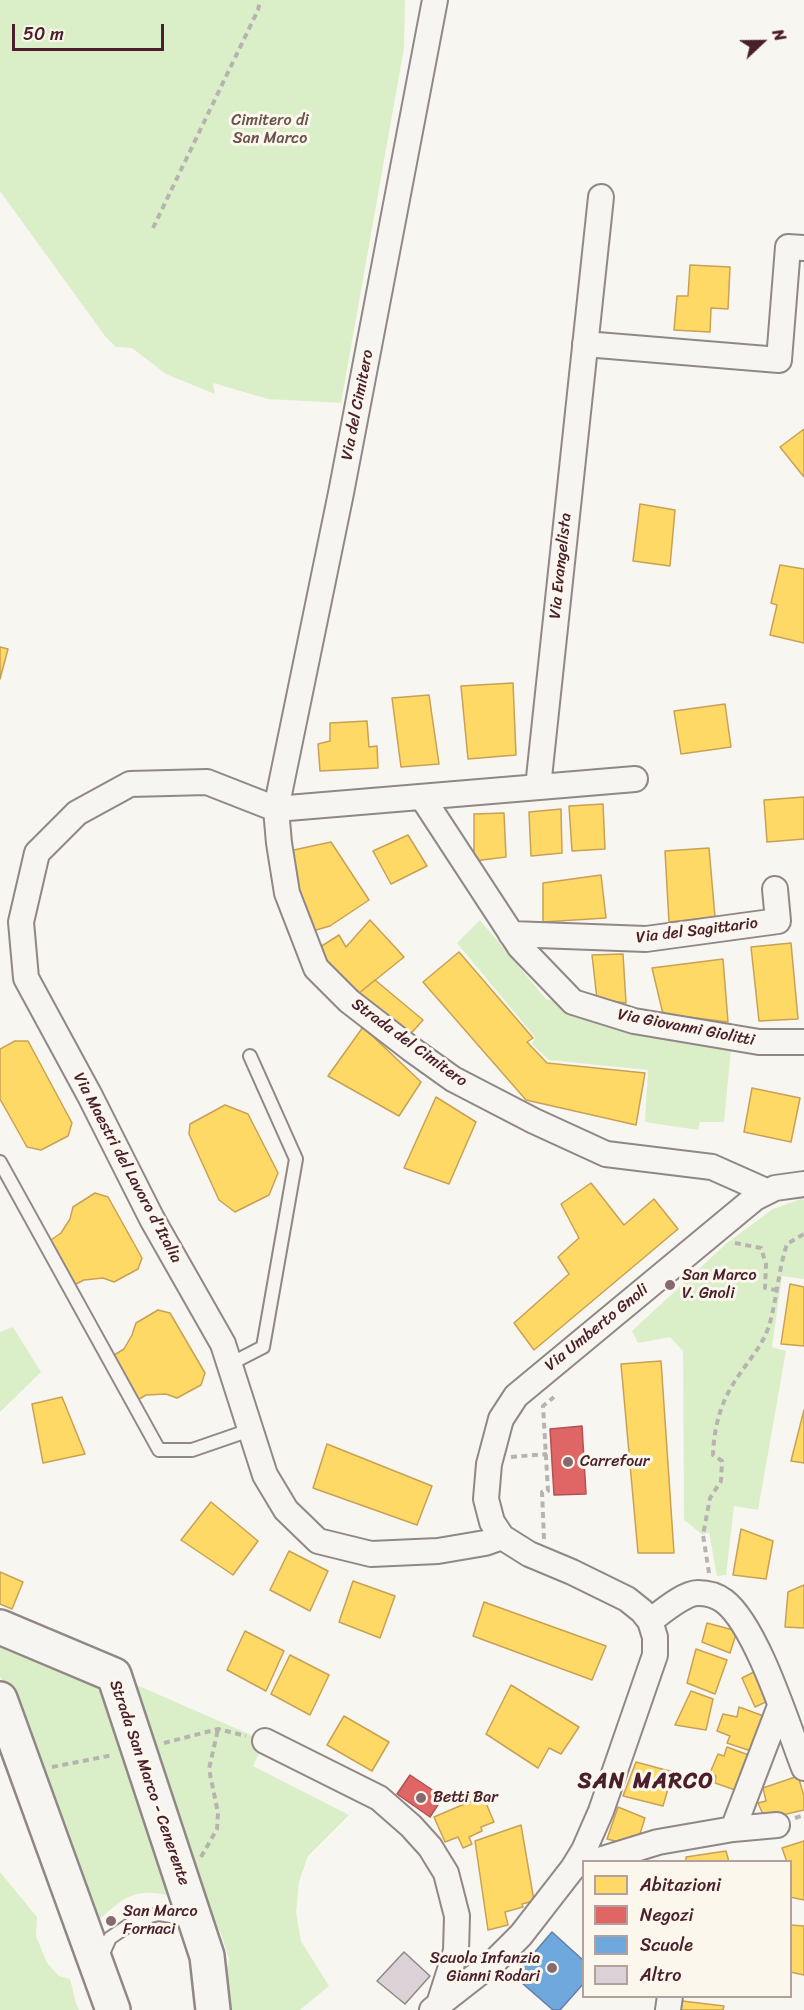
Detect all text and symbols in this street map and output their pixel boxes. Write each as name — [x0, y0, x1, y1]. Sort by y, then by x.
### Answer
scale bar — [15, 12, 166, 50]
north arrow — [732, 12, 792, 72]
text: 50 m — [23, 18, 64, 50]
text: N — [764, 24, 795, 46]
park label: Cimitero di San Marco — [231, 111, 309, 149]
street label: Via del Cimitero — [338, 348, 378, 462]
street label: Via Evangelista — [546, 512, 576, 620]
street label: Via del Sagittario — [635, 914, 759, 948]
street label: Strada del Cimitero — [347, 995, 471, 1091]
street label: Via Giovanni Giolitti — [616, 1005, 756, 1051]
street label: Via Maestri del Lavoro d'Italia — [69, 1070, 185, 1266]
place label: San Marco V. Gnoli — [682, 1266, 757, 1304]
marker: San Marco V. Gnoli — [663, 1278, 677, 1292]
street label: Via Umberto Gnoli — [541, 1280, 653, 1376]
place label: Carrefour — [580, 1452, 649, 1472]
marker: Carrefour — [561, 1455, 575, 1469]
street label: Strada San Marco - Cenerente — [105, 1678, 193, 1888]
district label: SAN MARCO — [578, 1769, 714, 1795]
place label: Betti Bar — [433, 1788, 498, 1808]
marker: Betti Bar — [414, 1791, 428, 1805]
legend — [582, 1860, 792, 1998]
text: Abitazioni — [640, 1869, 721, 1901]
text: Negozi — [640, 1899, 693, 1931]
place label: San Marco Fornaci — [123, 1902, 198, 1940]
marker: San Marco Fornaci — [104, 1914, 118, 1928]
text: Scuole — [640, 1929, 693, 1961]
place label: Scuola Infanzia Gianni Rodari — [430, 1949, 540, 1987]
text: Altro — [640, 1959, 681, 1991]
marker: Scuola Infanzia Gianni Rodari — [545, 1961, 559, 1975]

